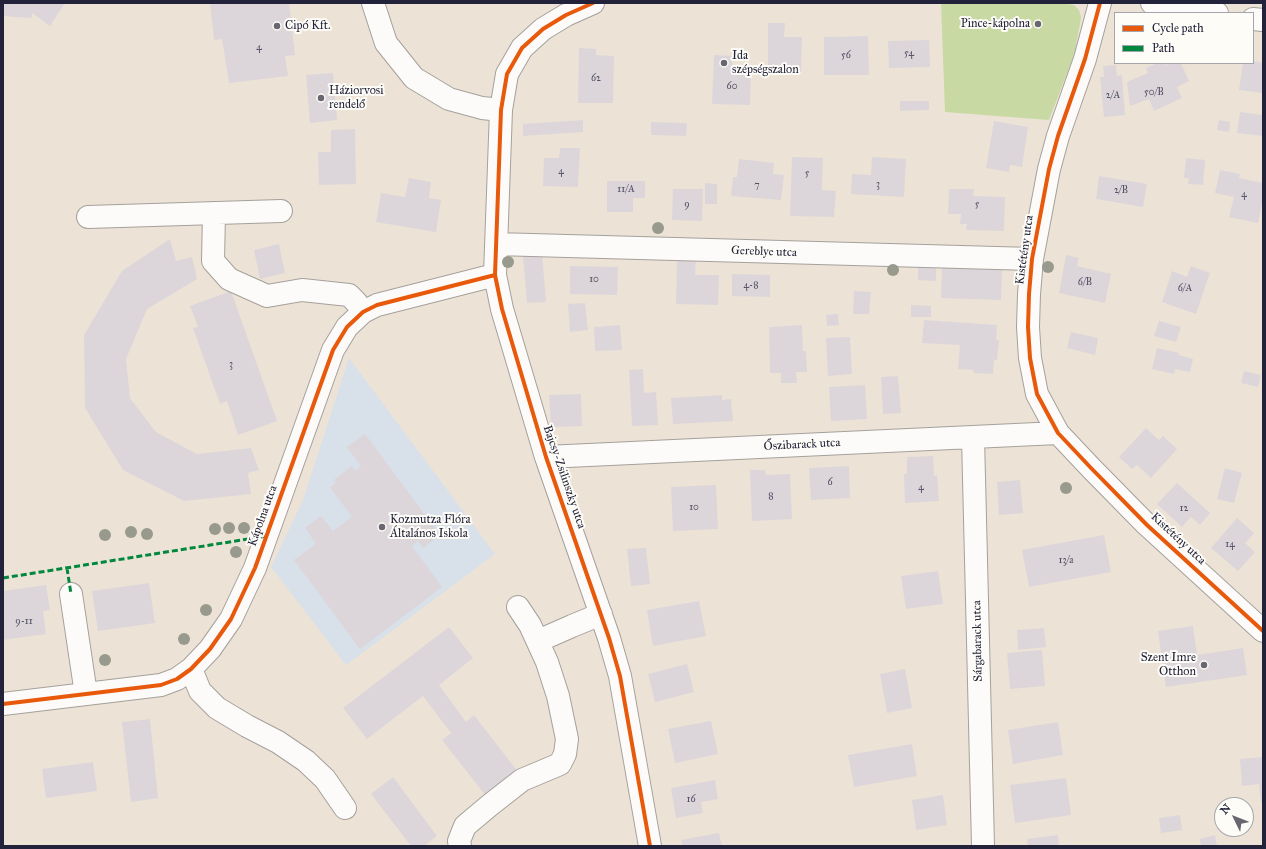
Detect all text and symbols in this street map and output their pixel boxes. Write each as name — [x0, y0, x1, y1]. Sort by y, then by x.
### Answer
legend — [1114, 12, 1254, 64]
place label: Pince-kápolna — [961, 17, 1030, 31]
place label: Cipó Kft. — [285, 19, 331, 33]
marker: Pince-kápolna — [1033, 19, 1043, 29]
marker: Cipó Kft. — [272, 21, 282, 31]
text: Cycle path — [1152, 21, 1204, 35]
text: Path — [1152, 41, 1175, 55]
house number: 4 — [256, 42, 262, 54]
house number: 54 — [904, 48, 914, 60]
place label: Ida szépségszalon — [732, 49, 799, 77]
house number: 56 — [841, 50, 851, 62]
marker: Ida szépségszalon — [719, 58, 729, 68]
house number: 62 — [591, 73, 601, 85]
house number: 60 — [727, 81, 737, 93]
place label: Háziorvosi rendelő — [329, 84, 383, 112]
house number: 50/B — [1144, 87, 1164, 99]
house number: 2/A — [1106, 90, 1120, 102]
marker: Háziorvosi rendelő — [316, 93, 326, 103]
house number: 4 — [558, 166, 564, 178]
house number: 5 — [805, 168, 809, 180]
house number: 3 — [876, 179, 880, 191]
house number: 7 — [754, 180, 760, 192]
house number: 11/A — [617, 184, 635, 196]
house number: 2/B — [1114, 185, 1128, 197]
house number: 4 — [1241, 189, 1247, 201]
house number: 9 — [684, 199, 690, 211]
house number: 5 — [975, 199, 979, 211]
street label: Kistétény utca — [1013, 214, 1037, 286]
street label: Gereblye utca — [731, 244, 797, 260]
house number: 10 — [589, 274, 599, 286]
house number: 6/B — [1078, 277, 1092, 289]
house number: 4-8 — [744, 280, 758, 292]
house number: 6/A — [1178, 283, 1192, 295]
house number: 3 — [229, 359, 233, 371]
street label: Bajcsy-Zsilinszky utca — [540, 423, 588, 531]
street label: Őszibarack utca — [763, 436, 841, 454]
house number: 6 — [827, 477, 833, 489]
house number: 4 — [918, 482, 924, 494]
street label: Kápolna utca — [245, 484, 281, 548]
house number: 8 — [768, 491, 774, 503]
house number: 10 — [689, 502, 699, 514]
house number: 12 — [1180, 503, 1188, 515]
street label: Kistétény utca — [1148, 510, 1208, 568]
place label: Kozmutza Flóra Általános Iskola — [390, 513, 471, 541]
marker: Kozmutza Flóra Általános Iskola — [377, 522, 387, 532]
house number: 14 — [1225, 539, 1235, 551]
house number: 13/a — [1059, 555, 1073, 567]
street label: Sárgabarack utca — [970, 600, 986, 682]
house number: 9-11 — [15, 616, 33, 628]
place label: Szent Imre Otthon — [1141, 651, 1196, 679]
marker: Szent Imre Otthon — [1199, 660, 1209, 670]
house number: 16 — [686, 794, 696, 806]
north arrow — [1214, 797, 1254, 837]
text: N — [1218, 801, 1234, 817]

